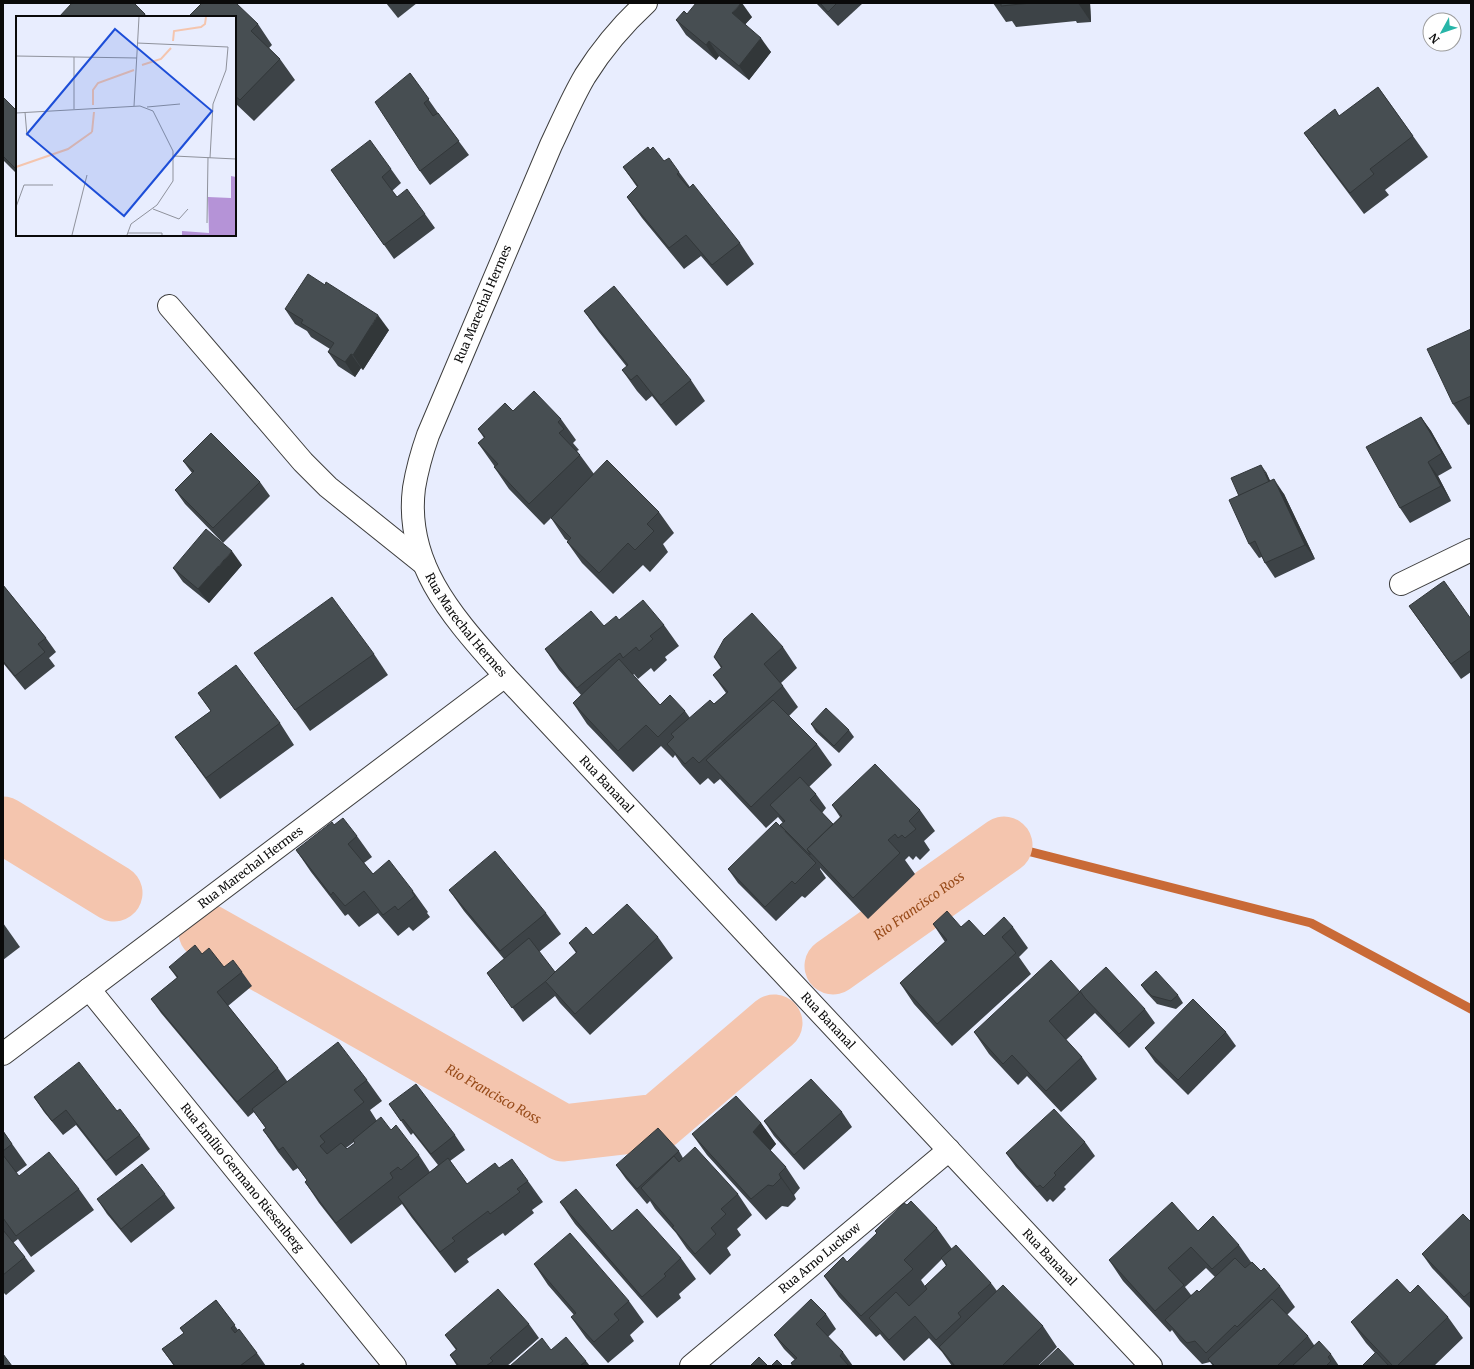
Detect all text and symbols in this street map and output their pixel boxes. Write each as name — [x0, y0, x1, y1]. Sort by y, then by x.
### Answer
north arrow — [1422, 12, 1462, 52]
inset map — [16, 16, 236, 236]
text: N — [1426, 30, 1442, 46]
street label: Rua Marechal Hermes — [451, 242, 514, 365]
street label: Rua Marechal Hermes — [422, 570, 510, 680]
street label: Rua Bananal — [577, 752, 637, 816]
street label: Rua Marechal Hermes — [195, 823, 306, 911]
water label: Rio Francisco Ross — [870, 868, 968, 944]
street label: Rua Bananal — [798, 989, 859, 1052]
water label: Rio Francisco Ross — [442, 1060, 545, 1128]
street label: Rua Emílio Germano Riesenberg — [178, 1100, 308, 1255]
street label: Rua Arno Luckow — [776, 1219, 864, 1296]
street label: Rua Bananal — [1019, 1226, 1080, 1289]

